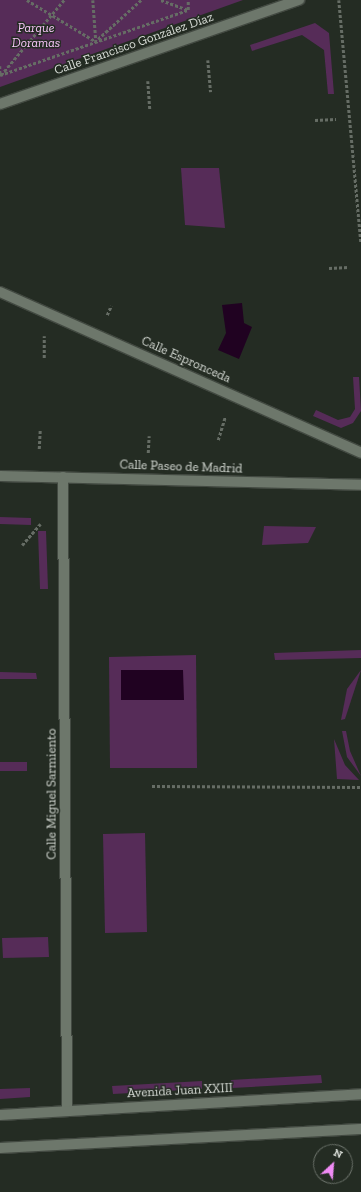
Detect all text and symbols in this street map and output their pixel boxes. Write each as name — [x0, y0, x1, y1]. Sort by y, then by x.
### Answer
street label: Calle Francisco González Díaz — [52, 9, 216, 79]
park label: Parque Doramas — [12, 21, 60, 52]
street label: Calle Espronceda — [139, 333, 233, 387]
street label: Calle Paseo de Madrid — [119, 457, 243, 477]
street label: Calle Miguel Sarmiento — [44, 728, 60, 860]
street label: Avenida Juan XXIII — [126, 1080, 234, 1102]
north arrow — [313, 1144, 353, 1184]
text: N — [331, 1146, 345, 1161]

